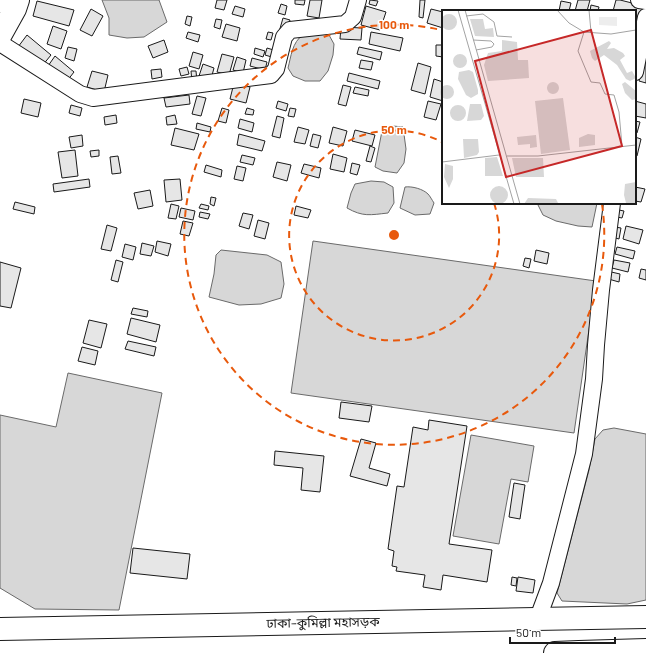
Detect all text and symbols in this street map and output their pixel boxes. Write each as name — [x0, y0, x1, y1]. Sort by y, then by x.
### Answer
inset map — [442, 10, 636, 204]
text: 100 m — [379, 17, 409, 31]
text: 50 m — [381, 122, 407, 136]
centre of rings — [387, 228, 401, 242]
street label: ঢাকা–কুমিল্লা মহাসড়ক — [265, 613, 380, 632]
scale bar — [510, 619, 615, 645]
text: 50 m — [516, 625, 541, 639]

